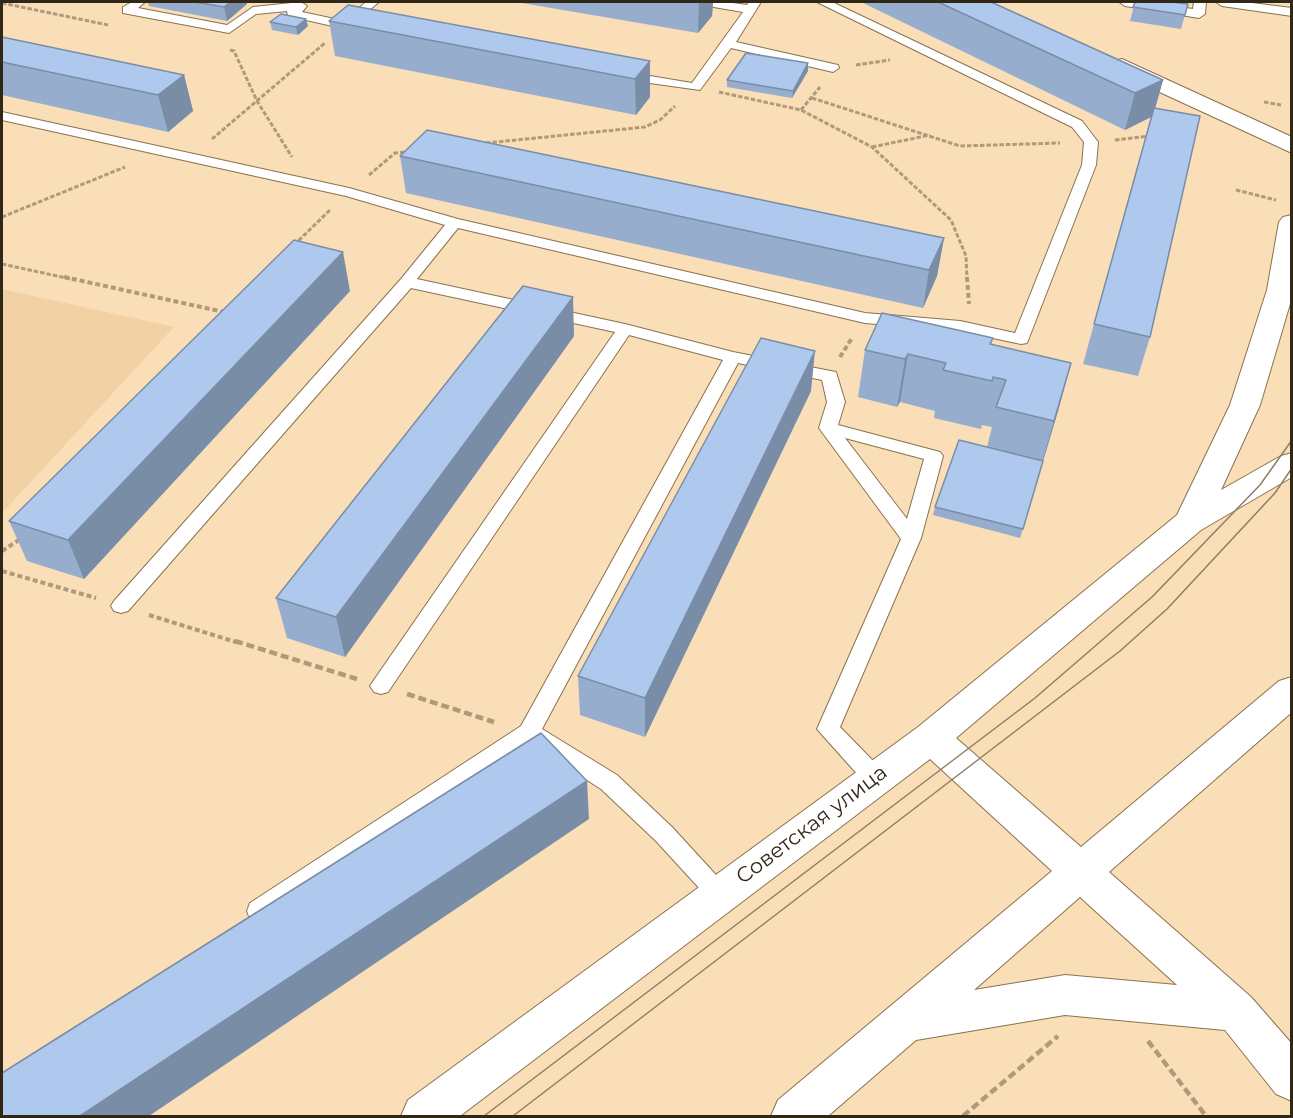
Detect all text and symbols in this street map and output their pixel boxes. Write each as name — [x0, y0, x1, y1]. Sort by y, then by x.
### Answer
street label: Советская улица — [732, 760, 892, 890]

